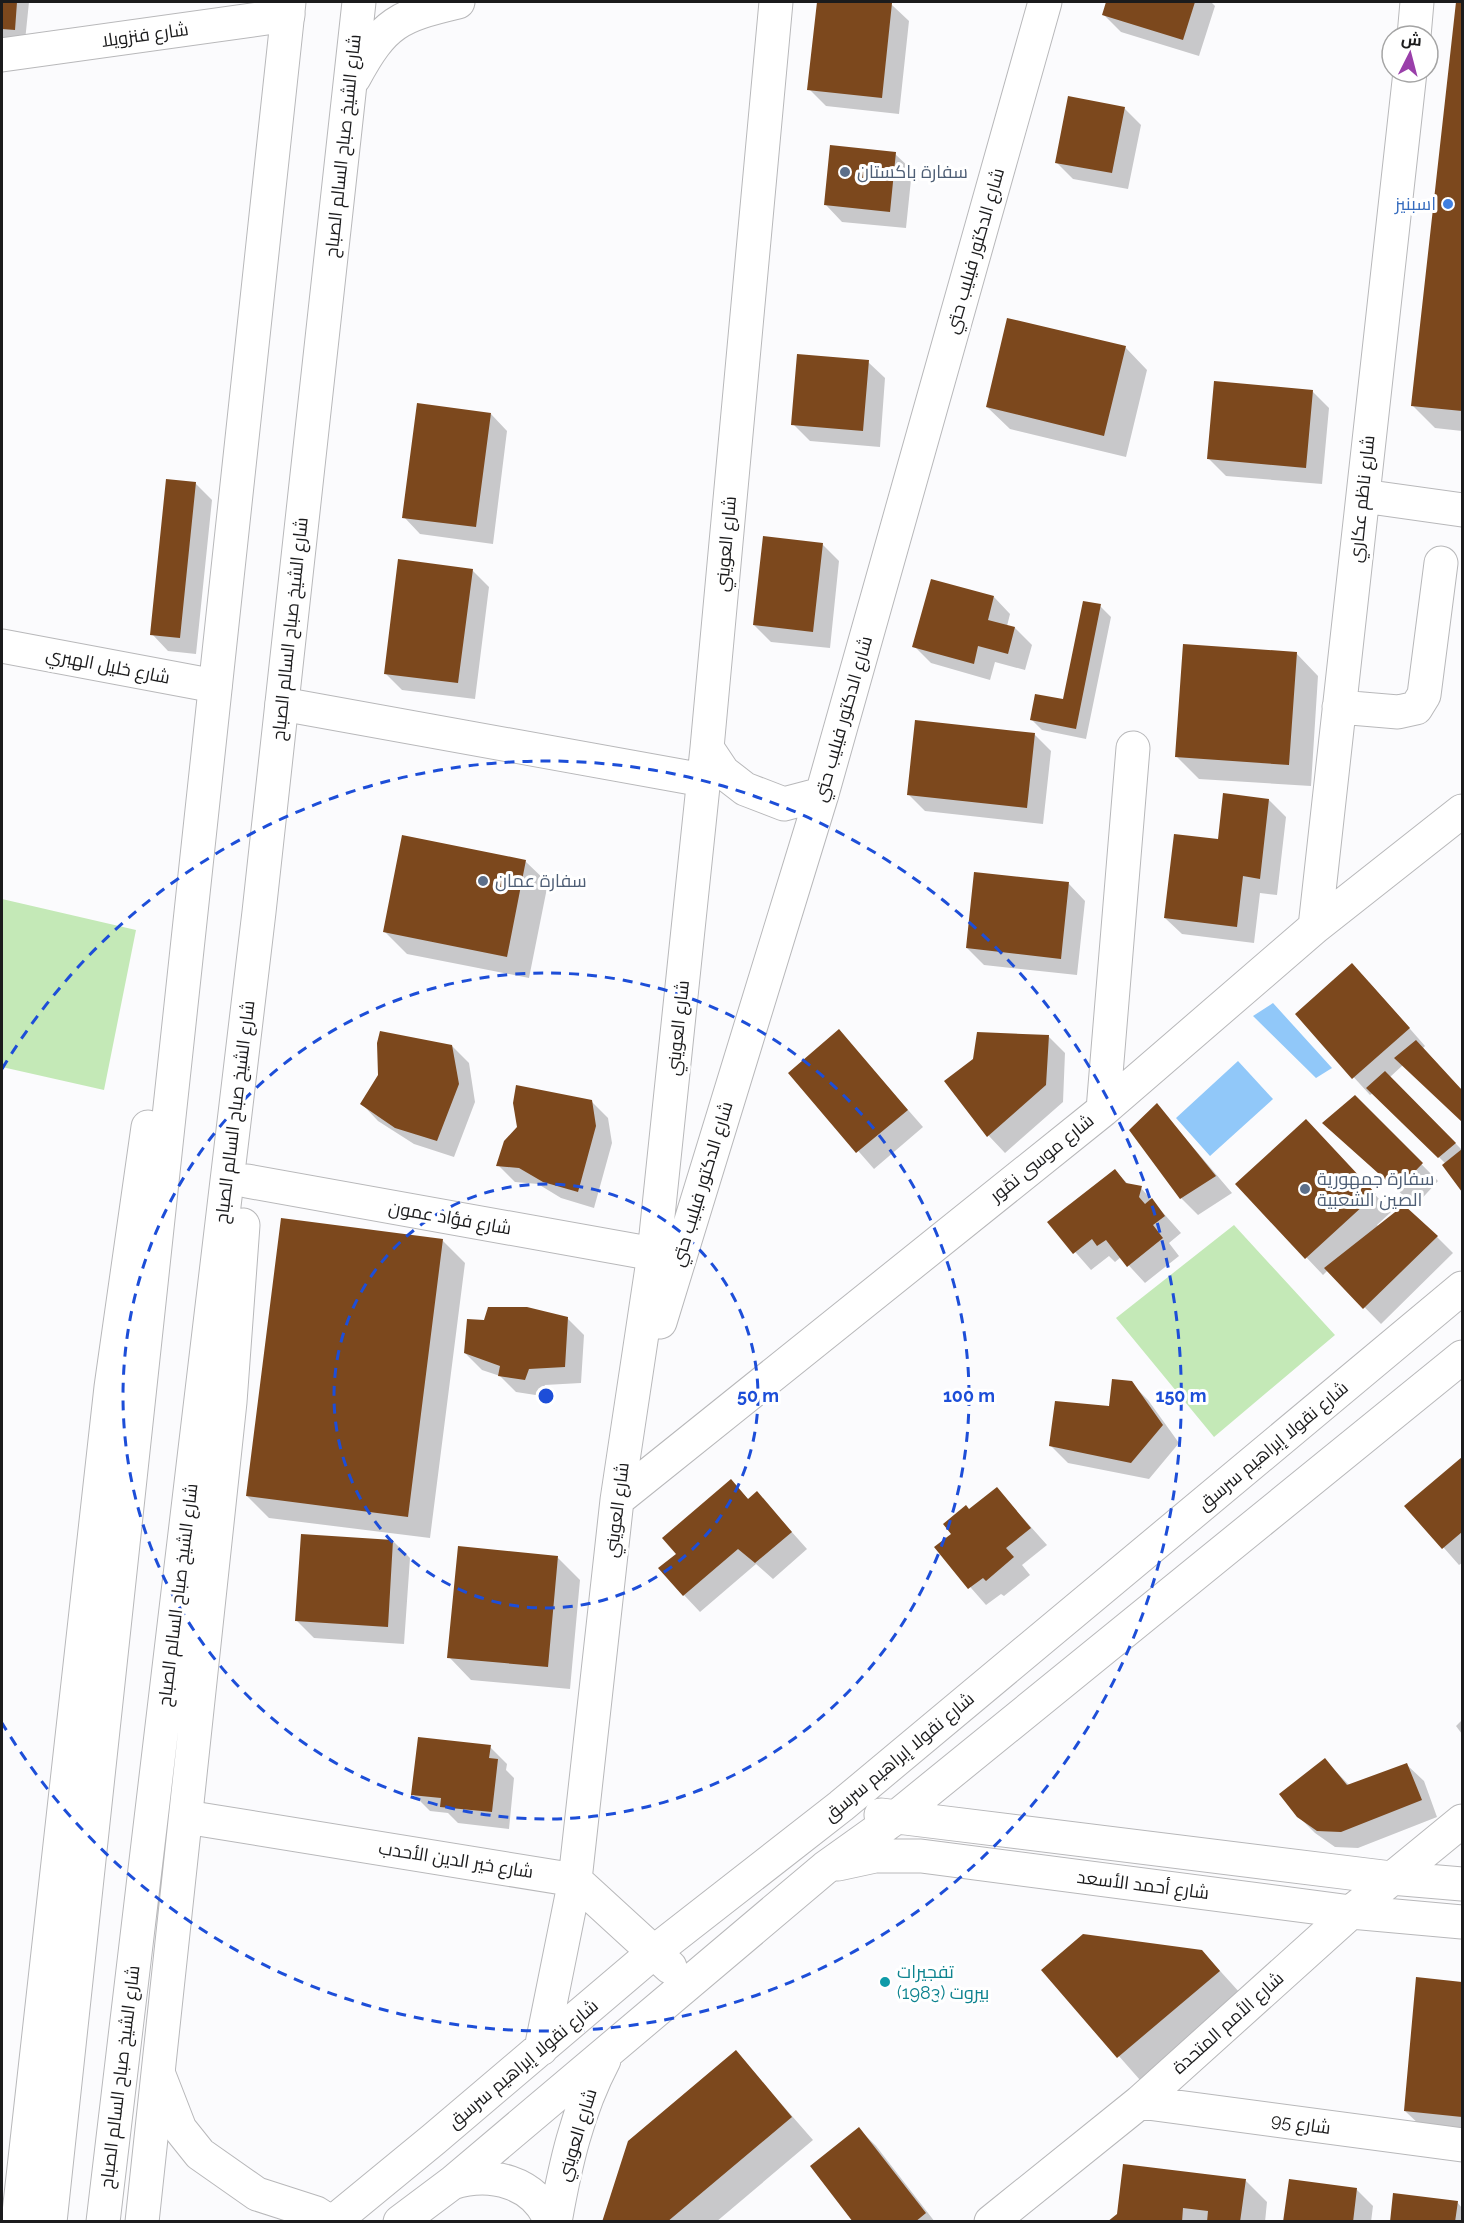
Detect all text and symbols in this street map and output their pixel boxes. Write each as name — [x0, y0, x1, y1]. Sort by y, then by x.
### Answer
street label: شارع فنزويلا — [100, 18, 190, 53]
north arrow — [1380, 24, 1440, 84]
text: ش — [1400, 29, 1423, 50]
street label: شارع الشيخ صباح السالم الصباح — [320, 33, 367, 259]
place label: سفارة باكستان — [857, 161, 968, 183]
marker: سفارة باكستان — [838, 165, 852, 179]
street label: شارع الدكتور فيليب حتي — [941, 166, 1012, 337]
place label: اسبنيز — [1394, 193, 1436, 215]
marker: اسبنيز — [1441, 197, 1455, 211]
street label: شارع ناظم عكاري — [1344, 434, 1383, 564]
street label: شارع العويني — [711, 495, 744, 593]
street label: شارع الشيخ صباح السالم الصباح — [267, 516, 314, 742]
street label: شارع الدكتور فيليب حتي — [809, 634, 880, 805]
street label: شارع خليل الهبري — [44, 643, 172, 692]
place label: سفارة عمان — [495, 870, 587, 892]
marker: سفارة عمان — [476, 874, 490, 888]
street label: شارع العويني — [662, 979, 697, 1077]
street label: شارع الشيخ صباح السالم الصباح — [210, 999, 261, 1225]
street label: شارع الدكتور فيليب حتي — [666, 1099, 740, 1270]
street label: شارع موسى نمّور — [985, 1109, 1099, 1208]
place label: سفارة جمهورية الصين الشعبية — [1317, 1168, 1434, 1211]
marker: سفارة جمهورية الصين الشعبية — [1298, 1182, 1312, 1196]
street label: شارع فؤاد عمون — [387, 1196, 513, 1241]
street label: شارع نقولا إبراهيم سرسق — [1193, 1377, 1353, 1516]
text: 50 m — [737, 1385, 779, 1406]
text: 100 m — [943, 1385, 995, 1406]
text: 150 m — [1156, 1385, 1207, 1406]
centre of rings — [536, 1386, 556, 1406]
street label: شارع العويني — [600, 1461, 637, 1559]
street label: شارع الشيخ صباح السالم الصباح — [153, 1482, 204, 1708]
street label: شارع نقولا إبراهيم سرسق — [819, 1688, 979, 1827]
street label: شارع خير الدين الأحدب — [377, 1837, 535, 1884]
street label: شارع أحمد الأسعد — [1076, 1866, 1210, 1905]
place label: تفجيرات بيروت (1983) — [897, 1961, 989, 2004]
street label: شارع الشيخ صباح السالم الصباح — [95, 1964, 146, 2190]
street label: شارع الأمم المتحدة — [1168, 1967, 1289, 2079]
marker: تفجيرات بيروت (1983) — [878, 1975, 892, 1989]
street label: شارع نقولا إبراهيم سرسق — [443, 1995, 603, 2134]
street label: شارع العويني — [552, 2086, 604, 2185]
street label: شارع 95 — [1270, 2109, 1332, 2140]

